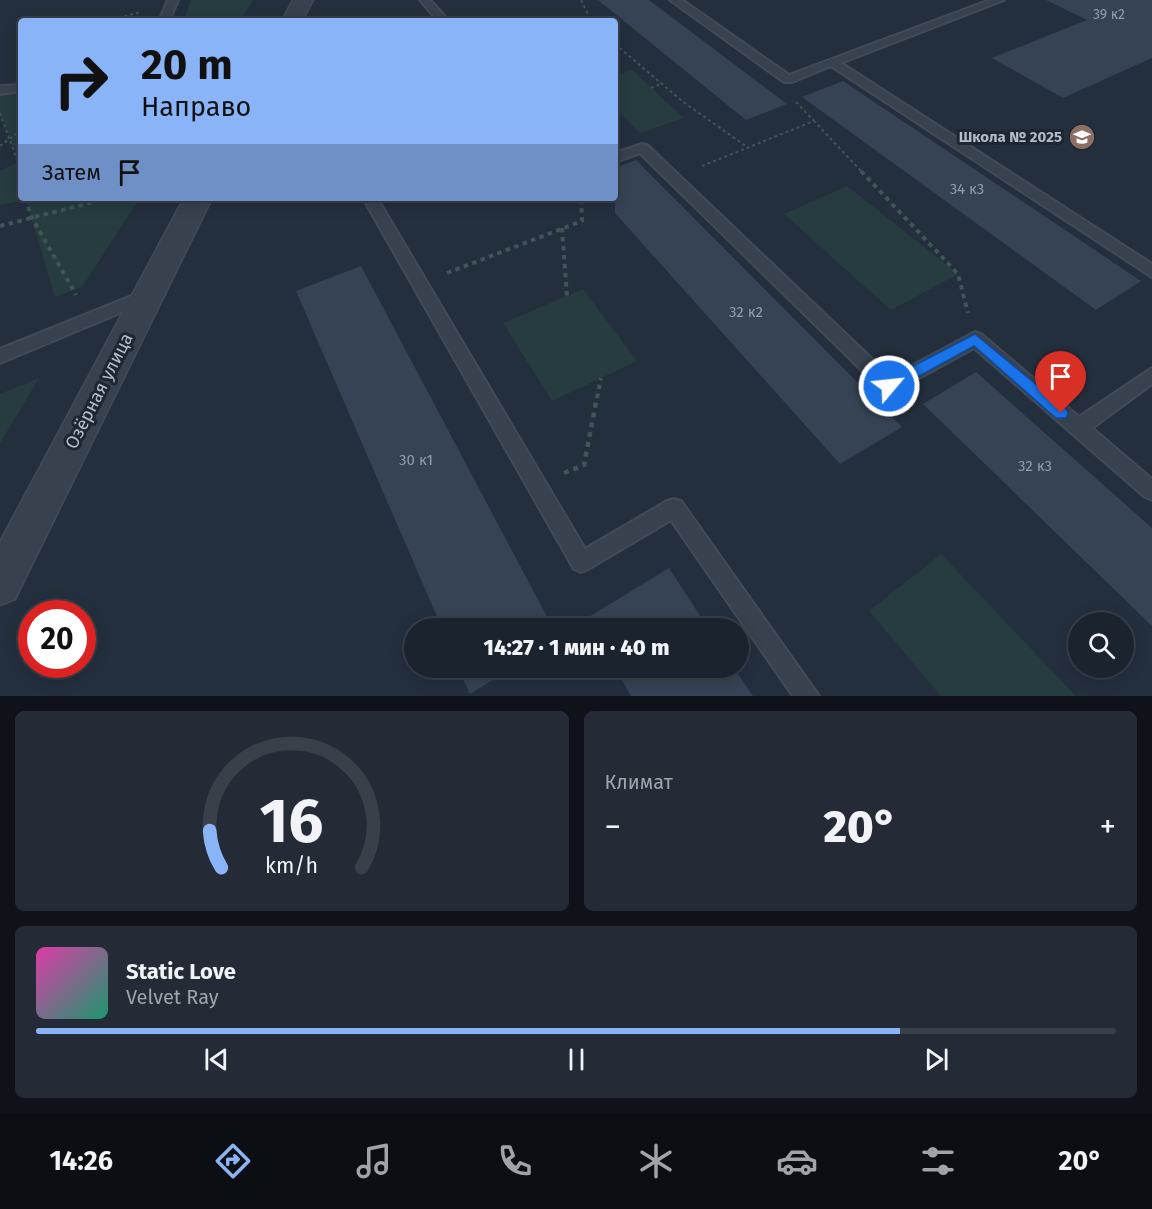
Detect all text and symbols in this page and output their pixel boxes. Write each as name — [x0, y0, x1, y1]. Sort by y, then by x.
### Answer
house number: 39 к2 — [1093, 6, 1125, 23]
text: 20 m — [141, 40, 233, 90]
icon: right — [42, 42, 120, 120]
text: Направо — [141, 91, 251, 123]
school or university icon: Школа № 2025 — [1067, 122, 1097, 152]
place label: Школа № 2025 — [959, 128, 1062, 146]
icon: arrive — [113, 156, 146, 189]
text: Затем — [42, 159, 101, 186]
house number: 34 к3 — [950, 180, 984, 198]
house number: 32 к2 — [729, 303, 763, 321]
street label: Озёрная улица — [60, 329, 138, 453]
pin — [1035, 351, 1086, 413]
position arrow — [857, 354, 921, 418]
icon: arrive — [1044, 360, 1077, 393]
house number: 30 к1 — [399, 451, 433, 469]
house number: 32 к3 — [1018, 457, 1052, 475]
speed limit sign: 20 — [18, 600, 96, 678]
map controls — [1068, 612, 1134, 678]
button: search — [1068, 612, 1134, 678]
text: 14:27 · 1 мин · 40 m — [484, 634, 669, 661]
text: Климат — [605, 770, 673, 794]
text: 16 — [260, 784, 324, 859]
text: 20° — [823, 800, 897, 854]
text: − — [605, 807, 621, 847]
text: + — [1100, 807, 1116, 847]
text: km/h — [265, 853, 318, 879]
text: Static Love — [126, 958, 236, 985]
text: Velvet Ray — [126, 985, 219, 1009]
icon: previous — [200, 1043, 233, 1076]
icon: pause — [560, 1043, 593, 1076]
icon: next — [920, 1043, 953, 1076]
icon: directions — [212, 1140, 254, 1182]
icon: music — [353, 1140, 395, 1182]
icon: phone — [494, 1140, 536, 1182]
icon: climate — [635, 1140, 677, 1182]
icon: car — [776, 1140, 818, 1182]
icon: filters — [917, 1140, 959, 1182]
text: 14:26 — [50, 1145, 113, 1177]
text: 20° — [1059, 1145, 1102, 1177]

